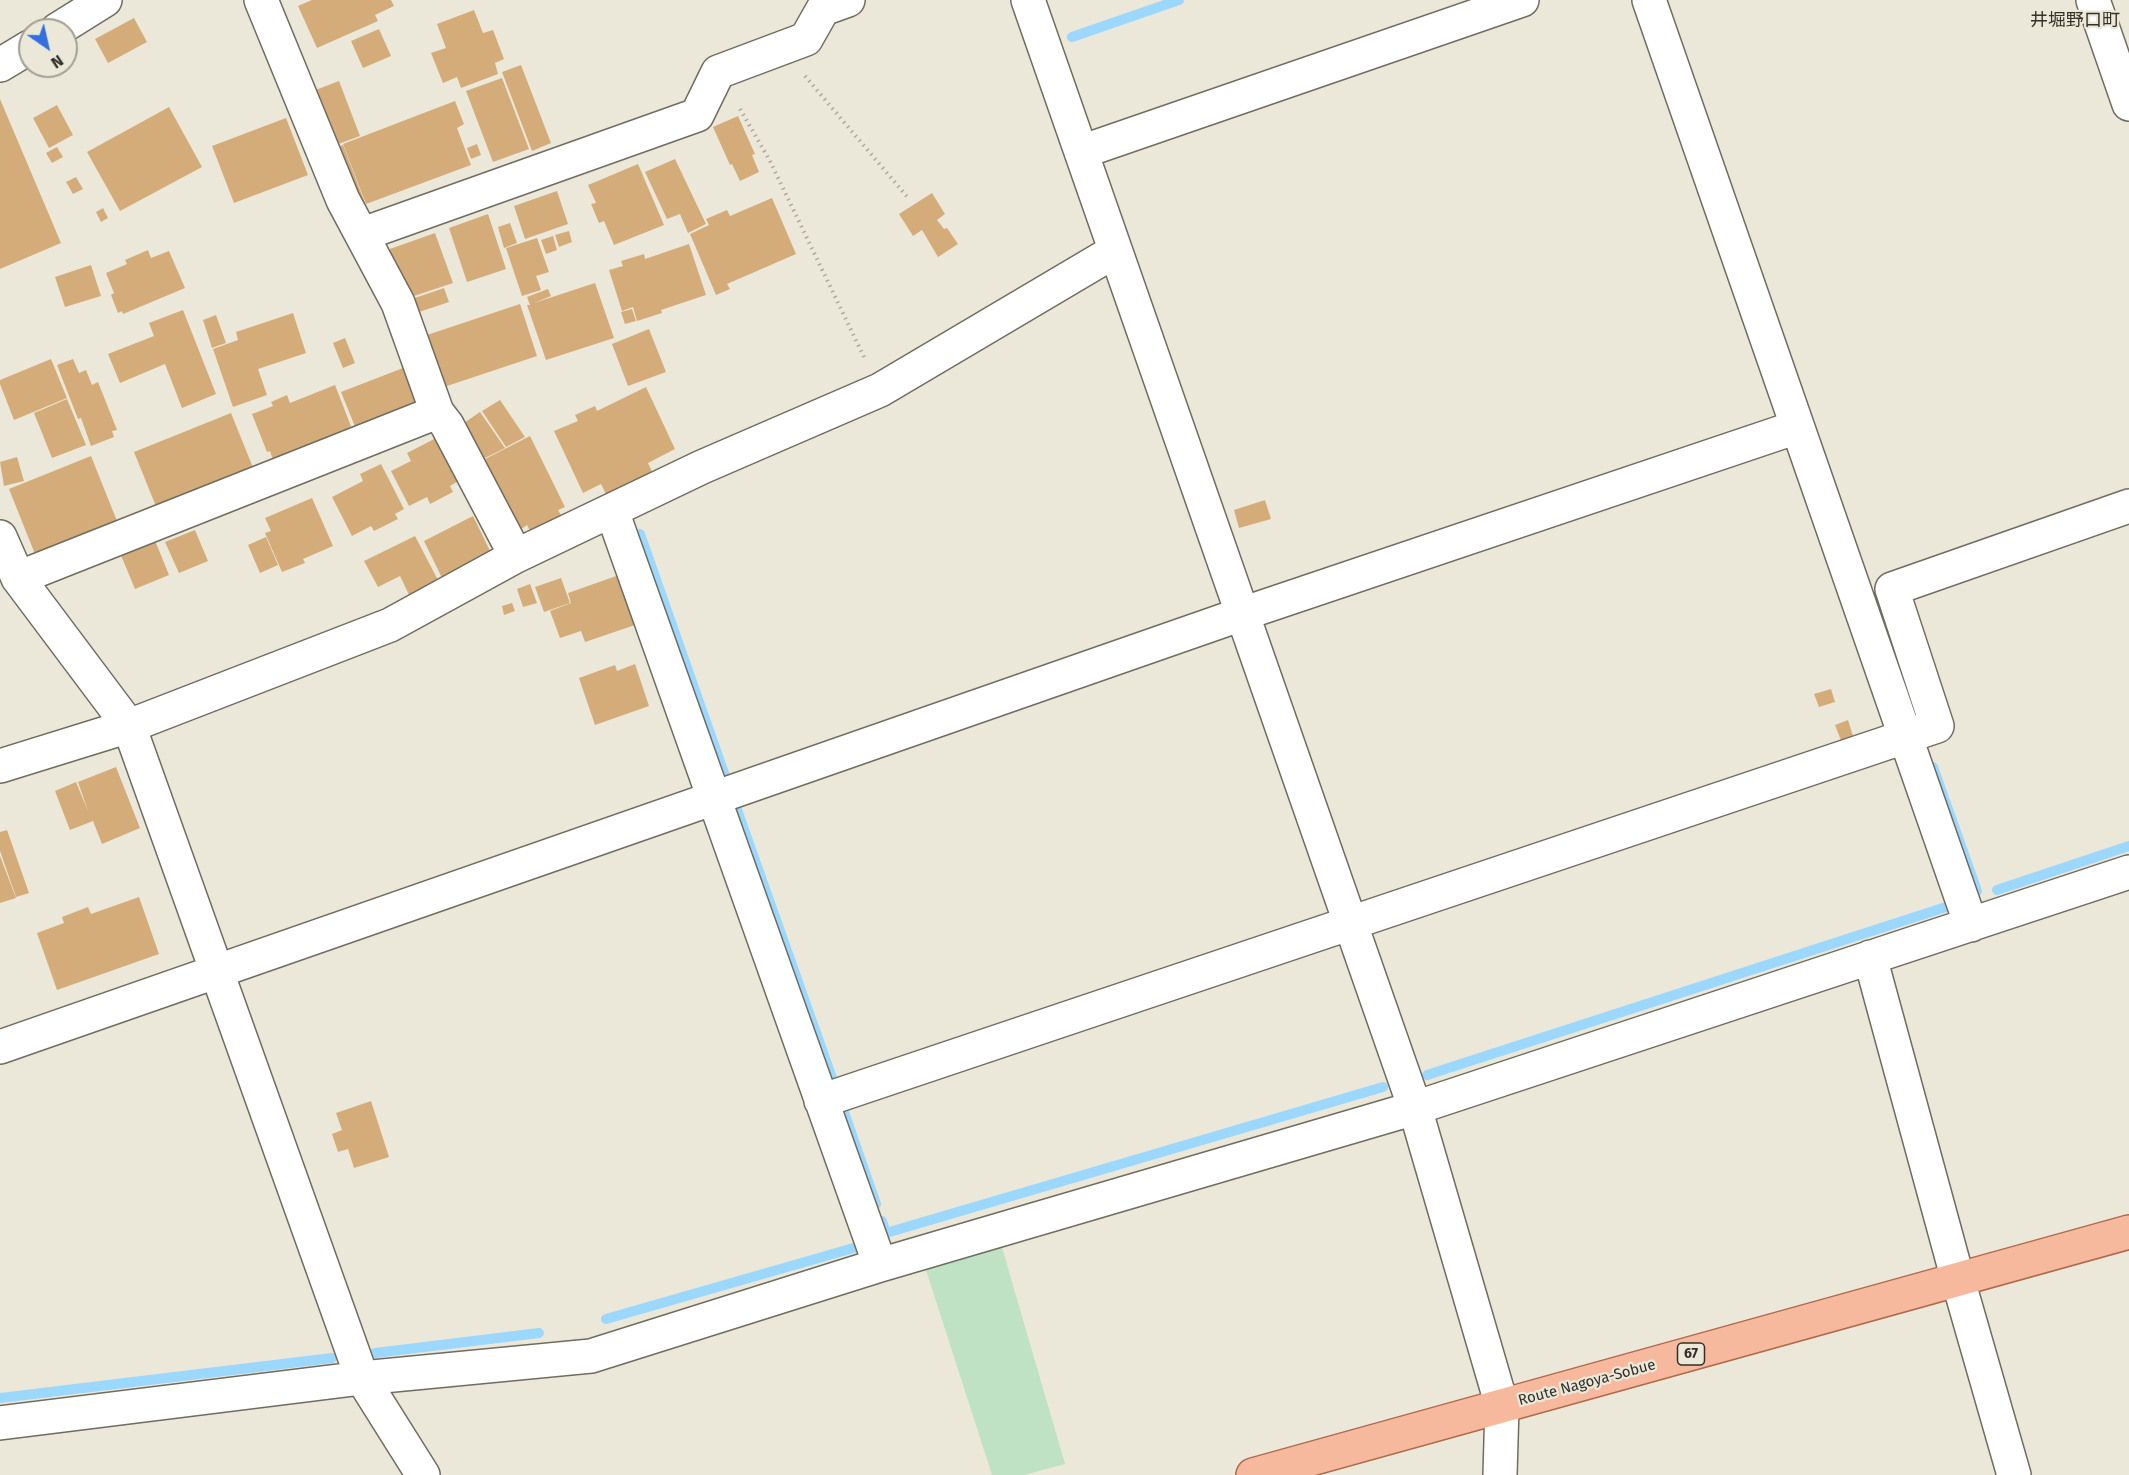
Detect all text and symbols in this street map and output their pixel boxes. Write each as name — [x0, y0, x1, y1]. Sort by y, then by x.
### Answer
district label: 井堀野口町 — [2030, 10, 2120, 32]
north arrow — [18, 18, 78, 78]
text: N — [48, 51, 67, 73]
road number: 67 — [1678, 1343, 1704, 1365]
street label: Route Nagoya-Sobue — [1516, 1356, 1658, 1410]

